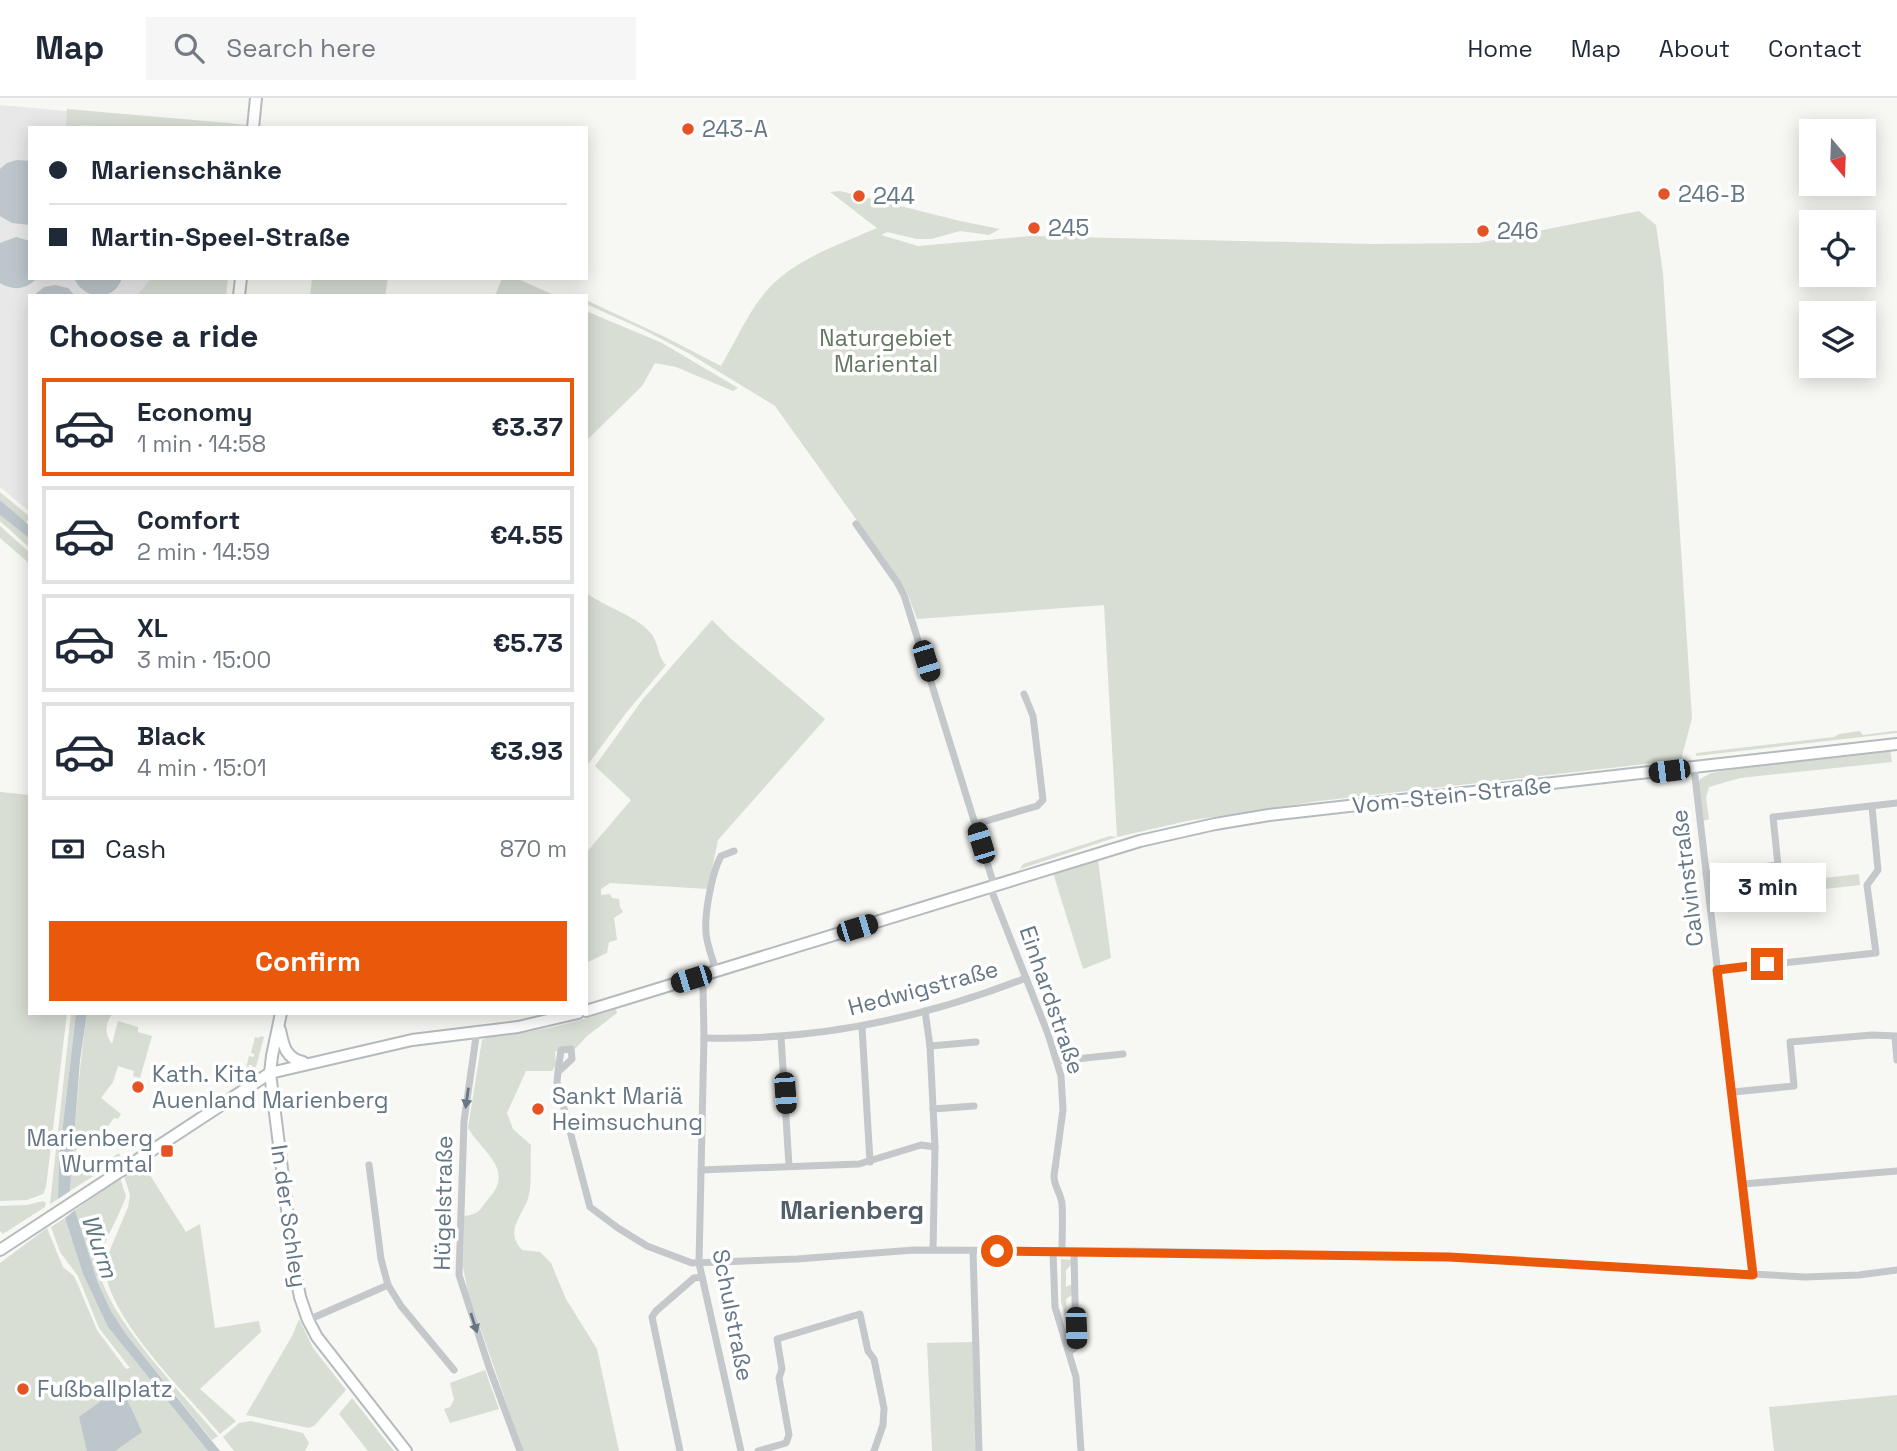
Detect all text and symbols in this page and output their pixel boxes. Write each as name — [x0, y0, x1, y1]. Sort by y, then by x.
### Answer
search box — [146, 17, 636, 80]
text: Map — [35, 27, 104, 69]
icon: search — [170, 29, 208, 67]
text: Search here — [226, 31, 376, 65]
text: Home — [1467, 33, 1533, 64]
text: Map — [1571, 33, 1621, 64]
text: About — [1659, 33, 1730, 64]
text: Contact — [1768, 33, 1862, 64]
place label: 243-A — [702, 114, 768, 144]
north arrow — [1799, 119, 1876, 196]
map controls — [1799, 119, 1876, 378]
marker: 243-A — [680, 121, 696, 137]
text: Marienschänke — [91, 153, 282, 187]
place label: 246-B — [1678, 179, 1745, 209]
place label: 244 — [873, 181, 915, 211]
marker: 246-B — [1656, 186, 1672, 202]
marker: 244 — [851, 188, 867, 204]
button: locate — [1799, 210, 1876, 287]
place label: 245 — [1048, 213, 1089, 243]
place label: 246 — [1497, 216, 1539, 246]
text: Martin-Speel-Straße — [91, 220, 350, 254]
marker: 245 — [1026, 220, 1042, 236]
marker: 246 — [1475, 223, 1491, 239]
button: layers — [1799, 301, 1876, 378]
text: Choose a ride — [49, 316, 259, 356]
park label: Naturgebiet Mariental — [819, 323, 953, 379]
text: Economy — [137, 395, 253, 429]
icon: car — [53, 396, 116, 459]
text: €3.37 — [492, 410, 563, 444]
text: 1 min · 14:58 — [137, 429, 266, 459]
text: Comfort — [137, 503, 240, 537]
icon: car — [53, 504, 116, 567]
text: €4.55 — [490, 518, 563, 552]
text: 2 min · 14:59 — [137, 537, 270, 567]
text: XL — [137, 611, 168, 645]
icon: car — [53, 612, 116, 675]
text: €5.73 — [493, 626, 563, 660]
car — [910, 638, 943, 684]
text: 3 min · 15:00 — [137, 645, 271, 675]
text: Black — [137, 719, 206, 753]
icon: car — [53, 720, 116, 783]
text: €3.93 — [490, 734, 563, 768]
text: 4 min · 15:01 — [137, 753, 267, 783]
car — [1647, 758, 1692, 784]
street label: Vom-Stein-Straße — [1351, 770, 1553, 820]
street label: Calvinstraße — [1664, 808, 1710, 948]
car — [965, 820, 998, 866]
icon: cash — [49, 830, 87, 868]
text: Cash — [105, 832, 166, 866]
text: 870 m — [500, 834, 567, 864]
callout: 3 min — [1709, 862, 1825, 912]
text: 3 min — [1738, 872, 1798, 902]
car — [834, 912, 881, 944]
button: Confirm — [49, 921, 567, 1001]
street label: Einhardstraße — [1013, 922, 1091, 1078]
route end — [1751, 948, 1783, 980]
street label: Hedwigstraße — [845, 954, 1001, 1022]
car — [668, 963, 715, 995]
place label: Kath. Kita Auenland Marienberg — [152, 1059, 389, 1115]
car — [774, 1071, 797, 1115]
marker: Kath. Kita Auenland Marienberg — [130, 1079, 146, 1095]
place label: Sankt Mariä Heimsuchung — [552, 1081, 703, 1137]
one-way arrow — [461, 1087, 472, 1109]
marker: Sankt Mariä Heimsuchung — [530, 1101, 546, 1117]
place label: Marienberg Wurmtal — [26, 1123, 153, 1179]
street label: Hügelstraße — [427, 1135, 459, 1271]
marker: Marienberg Wurmtal — [159, 1143, 175, 1159]
street label: In der Schley — [264, 1143, 314, 1289]
district label: Marienberg — [780, 1193, 924, 1227]
water label: Wurm — [75, 1210, 126, 1283]
route start — [981, 1235, 1013, 1267]
street label: Schulstraße — [706, 1247, 760, 1383]
car — [1065, 1307, 1088, 1349]
one-way arrow — [469, 1312, 480, 1333]
place label: Fußballplatz — [37, 1374, 173, 1404]
marker: Fußballplatz — [15, 1381, 31, 1397]

